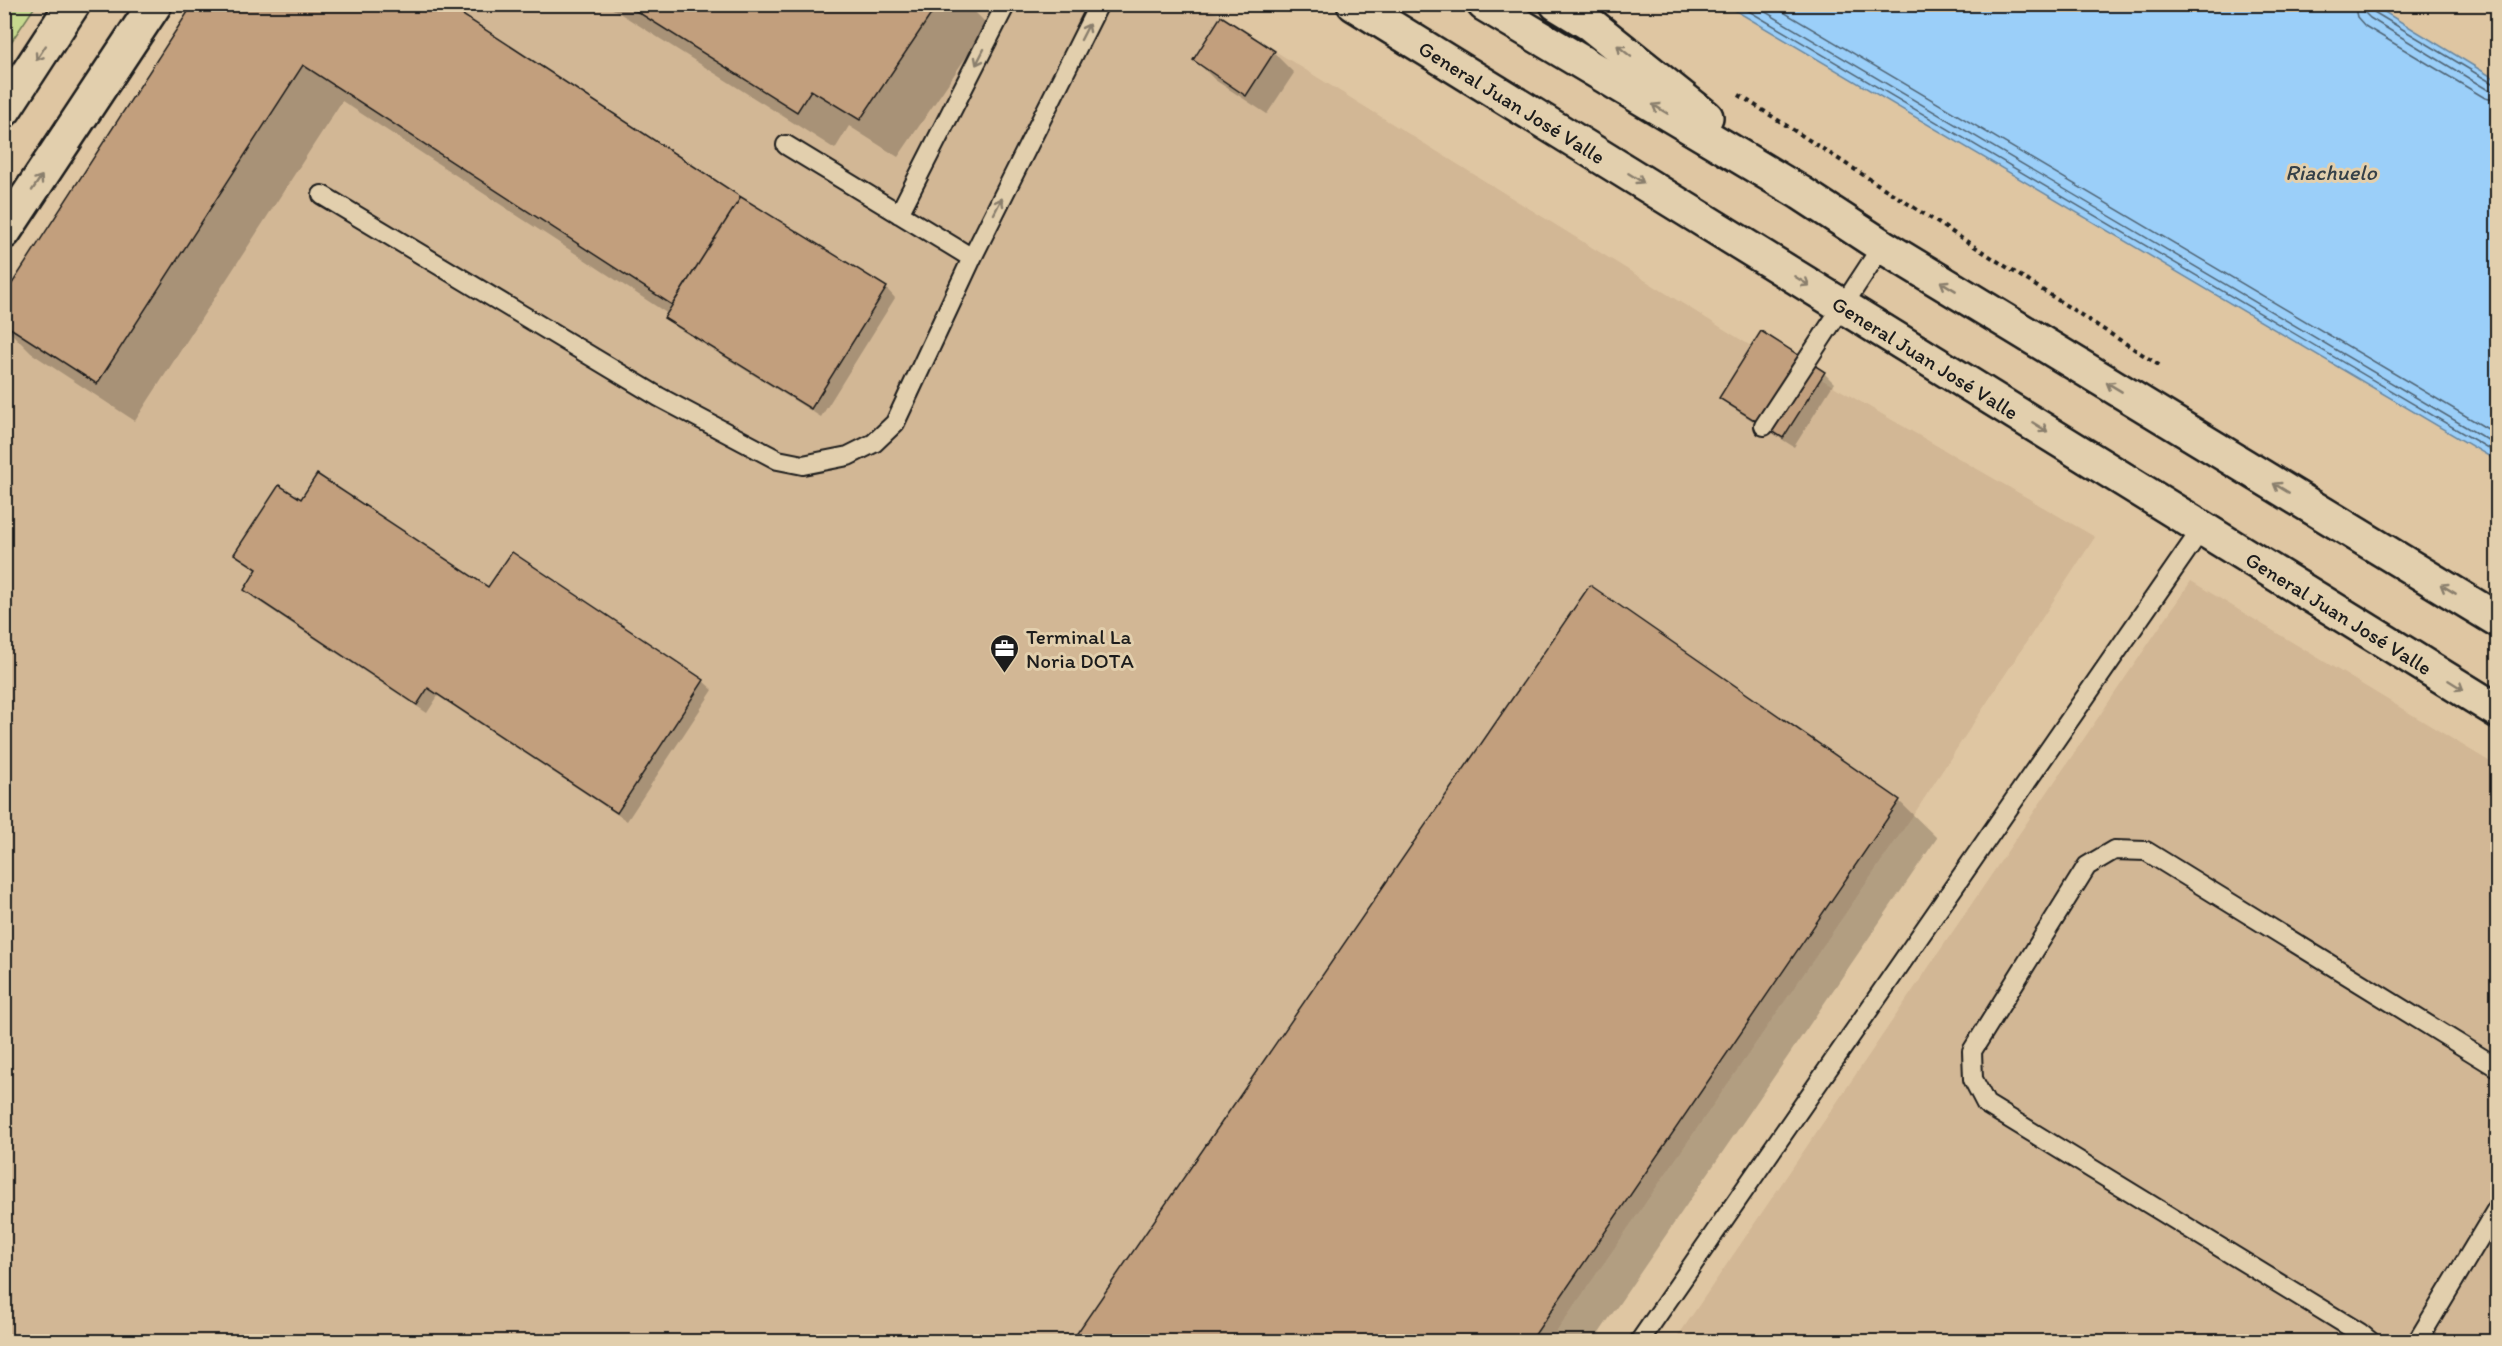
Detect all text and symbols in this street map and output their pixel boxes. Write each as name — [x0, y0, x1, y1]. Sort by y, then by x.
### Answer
one-way arrow — [1080, 23, 1092, 41]
street label: General Juan José Valle — [1415, 35, 1610, 169]
one-way arrow — [35, 44, 47, 61]
one-way arrow — [1616, 45, 1632, 58]
one-way arrow — [973, 47, 985, 65]
one-way arrow — [1652, 103, 1669, 115]
water label: Riachuelo — [2285, 159, 2378, 186]
one-way arrow — [1627, 173, 1644, 185]
one-way arrow — [31, 175, 43, 192]
one-way arrow — [993, 198, 1004, 216]
one-way arrow — [1794, 274, 1811, 287]
one-way arrow — [1940, 279, 1957, 291]
street label: General Juan José Valle — [1828, 290, 2023, 424]
one-way arrow — [2106, 380, 2123, 392]
one-way arrow — [2031, 422, 2048, 434]
one-way arrow — [2273, 482, 2290, 494]
street label: General Juan José Valle — [2241, 546, 2437, 680]
one-way arrow — [2439, 583, 2456, 596]
place label: Terminal La Noria DOTA — [1026, 624, 1135, 673]
office icon: Terminal La Noria DOTA — [989, 632, 1021, 674]
one-way arrow — [2447, 679, 2464, 691]

